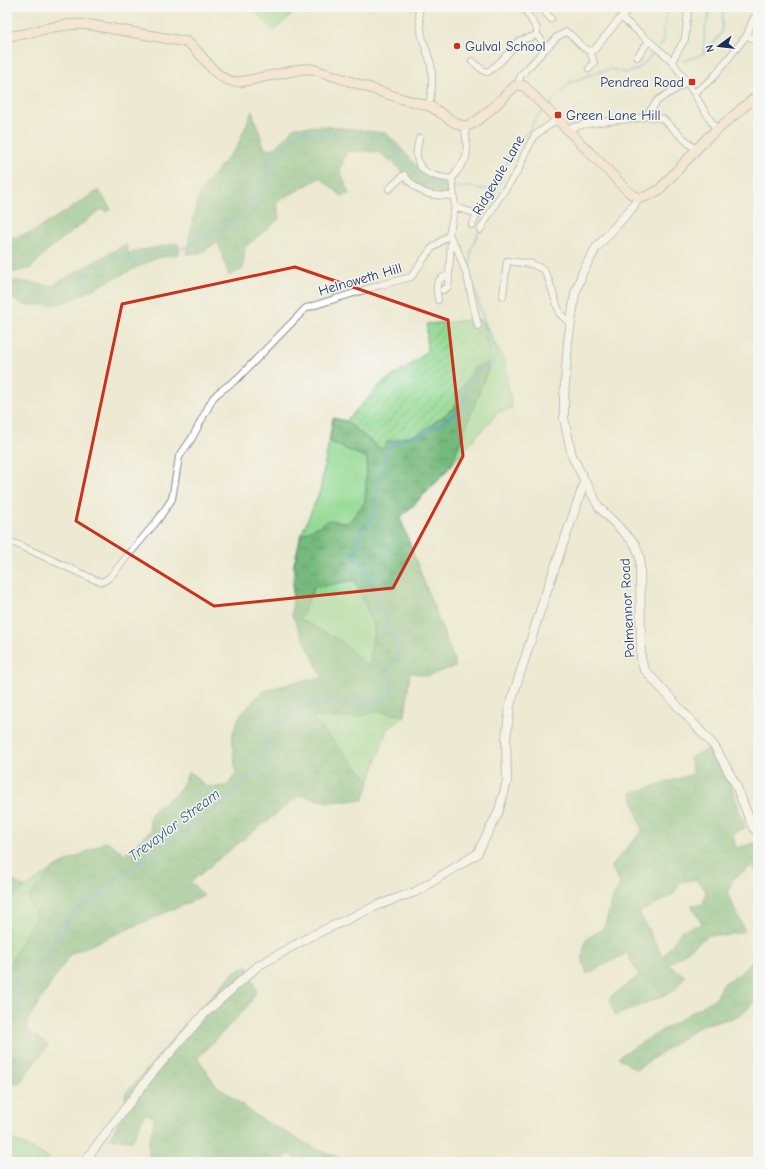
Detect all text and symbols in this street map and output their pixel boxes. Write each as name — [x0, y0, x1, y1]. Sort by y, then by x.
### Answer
north arrow — [699, 26, 739, 66]
place label: Gulval School — [465, 38, 546, 55]
marker: Gulval School — [452, 41, 462, 51]
text: N — [703, 43, 717, 54]
place label: Pendrea Road — [600, 74, 684, 91]
marker: Pendrea Road — [687, 77, 697, 87]
place label: Green Lane Hill — [566, 107, 661, 124]
marker: Green Lane Hill — [553, 110, 563, 120]
street label: Ridgevale Lane — [469, 132, 528, 218]
street label: Helnoweth Hill — [316, 259, 404, 300]
street label: Polmennor Road — [616, 558, 639, 658]
water label: Trevaylor Stream — [125, 785, 223, 865]

